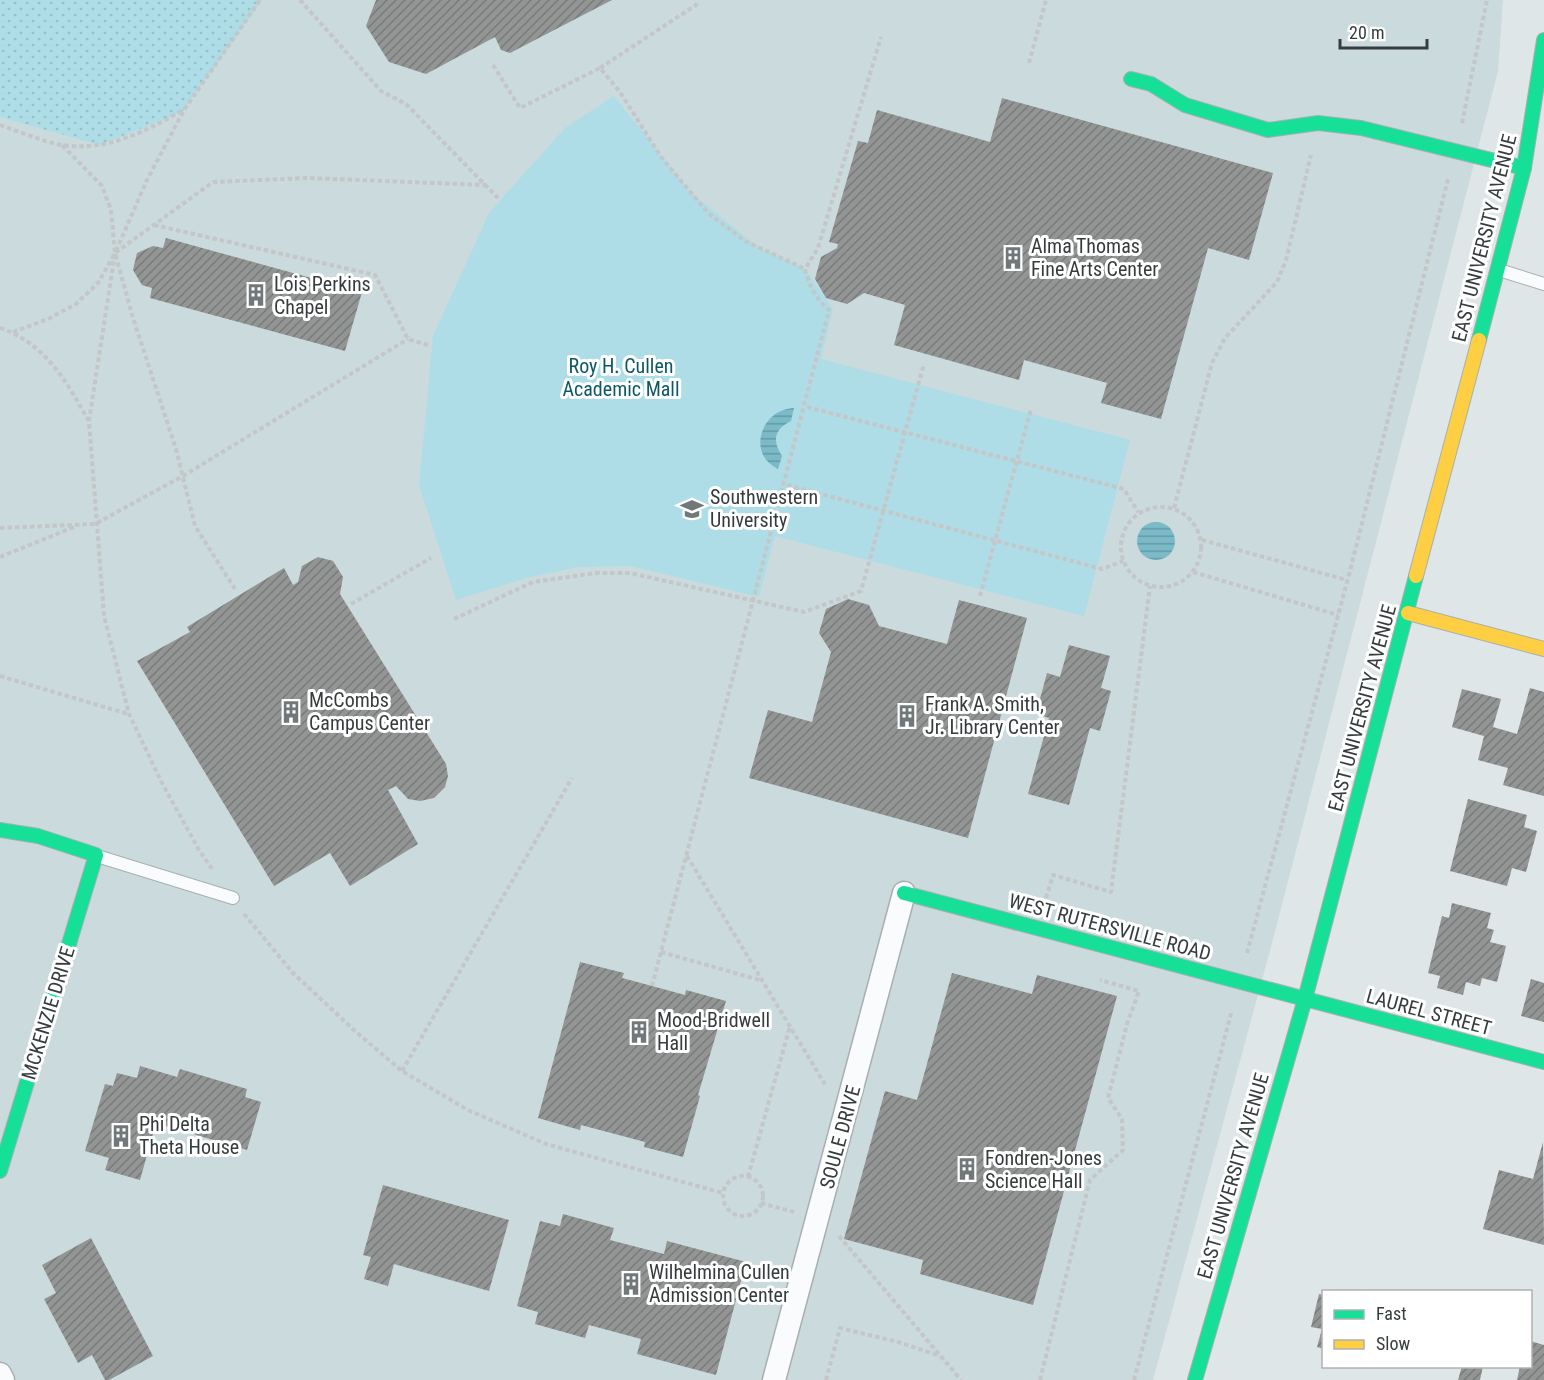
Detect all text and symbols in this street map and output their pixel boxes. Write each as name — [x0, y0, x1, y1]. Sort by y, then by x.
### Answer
scale bar — [1340, 12, 1427, 50]
text: 20 m — [1349, 22, 1384, 43]
street label: EAST UNIVERSITY AVENUE — [1447, 132, 1521, 344]
place label: Alma Thomas Fine Arts Center — [1031, 234, 1158, 281]
building icon: Alma Thomas Fine Arts Center — [1000, 245, 1026, 271]
place label: Lois Perkins Chapel — [274, 272, 371, 319]
building icon: Lois Perkins Chapel — [243, 282, 269, 308]
park label: Roy H. Cullen Academic Mall — [563, 354, 680, 401]
place label: Southwestern University — [710, 485, 818, 532]
school or university icon: Southwestern University — [679, 496, 705, 522]
street label: EAST UNIVERSITY AVENUE — [1323, 602, 1401, 814]
place label: McCombs Campus Center — [309, 688, 430, 735]
place label: Frank A. Smith, Jr. Library Center — [925, 692, 1060, 739]
building icon: McCombs Campus Center — [278, 699, 304, 725]
building icon: Frank A. Smith, Jr. Library Center — [894, 703, 920, 729]
street label: WEST RUTERSVILLE ROAD — [1006, 888, 1214, 966]
street label: MCKENZIE DRIVE — [16, 944, 80, 1082]
street label: LAUREL STREET — [1364, 984, 1494, 1040]
place label: Mood-Bridwell Hall — [657, 1008, 770, 1055]
building icon: Mood-Bridwell Hall — [626, 1019, 652, 1045]
street label: EAST UNIVERSITY AVENUE — [1192, 1070, 1274, 1282]
street label: SOULE DRIVE — [815, 1083, 865, 1191]
place label: Phi Delta Theta House — [139, 1112, 239, 1159]
building icon: Phi Delta Theta House — [108, 1123, 134, 1149]
place label: Fondren-Jones Science Hall — [985, 1146, 1102, 1193]
building icon: Fondren-Jones Science Hall — [954, 1156, 980, 1182]
place label: Wilhelmina Cullen Admission Center — [649, 1260, 790, 1307]
building icon: Wilhelmina Cullen Admission Center — [618, 1271, 644, 1297]
legend — [1322, 1290, 1532, 1368]
text: Fast — [1376, 1303, 1407, 1324]
text: Slow — [1376, 1333, 1411, 1354]

